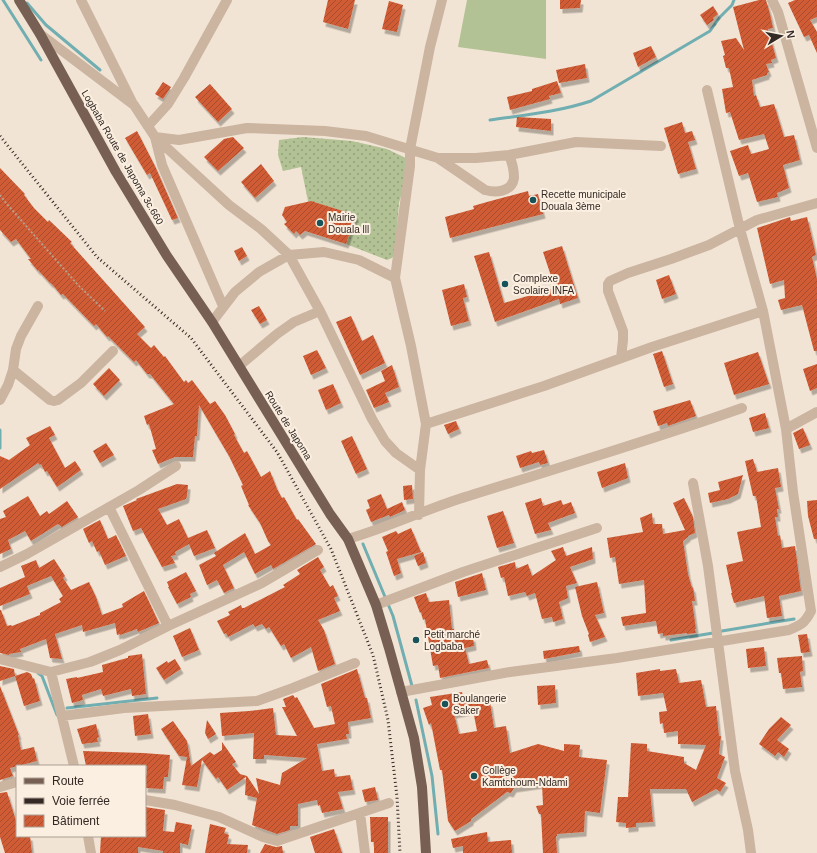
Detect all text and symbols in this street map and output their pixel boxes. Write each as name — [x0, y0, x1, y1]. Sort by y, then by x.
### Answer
north arrow — [761, 16, 801, 56]
text: N — [784, 29, 797, 39]
street label: Logbaba Route de Japoma 3c.660 — [79, 88, 166, 227]
place label: Recette municipale Douala 3ème — [541, 189, 626, 212]
marker: Recette municipale Douala 3ème — [528, 195, 538, 205]
place label: Mairie Douala lll — [328, 212, 369, 235]
marker: Mairie Douala lll — [315, 218, 325, 228]
place label: Complexe Scolaire INFA — [513, 273, 574, 296]
marker: Complexe Scolaire INFA — [500, 279, 510, 289]
street label: Route de Japoma — [263, 389, 314, 462]
place label: Petit marché Logbaba — [424, 629, 481, 652]
marker: Petit marché Logbaba — [411, 635, 421, 645]
place label: Boulangerie Saker — [453, 693, 507, 716]
marker: Boulangerie Saker — [440, 699, 450, 709]
legend — [16, 765, 146, 837]
place label: Collège Kamtchoum-Ndami — [482, 765, 568, 788]
marker: Collège Kamtchoum-Ndami — [469, 771, 479, 781]
text: Route — [52, 774, 84, 788]
text: Voie ferrée — [52, 794, 110, 808]
text: Bâtiment — [52, 814, 100, 828]

